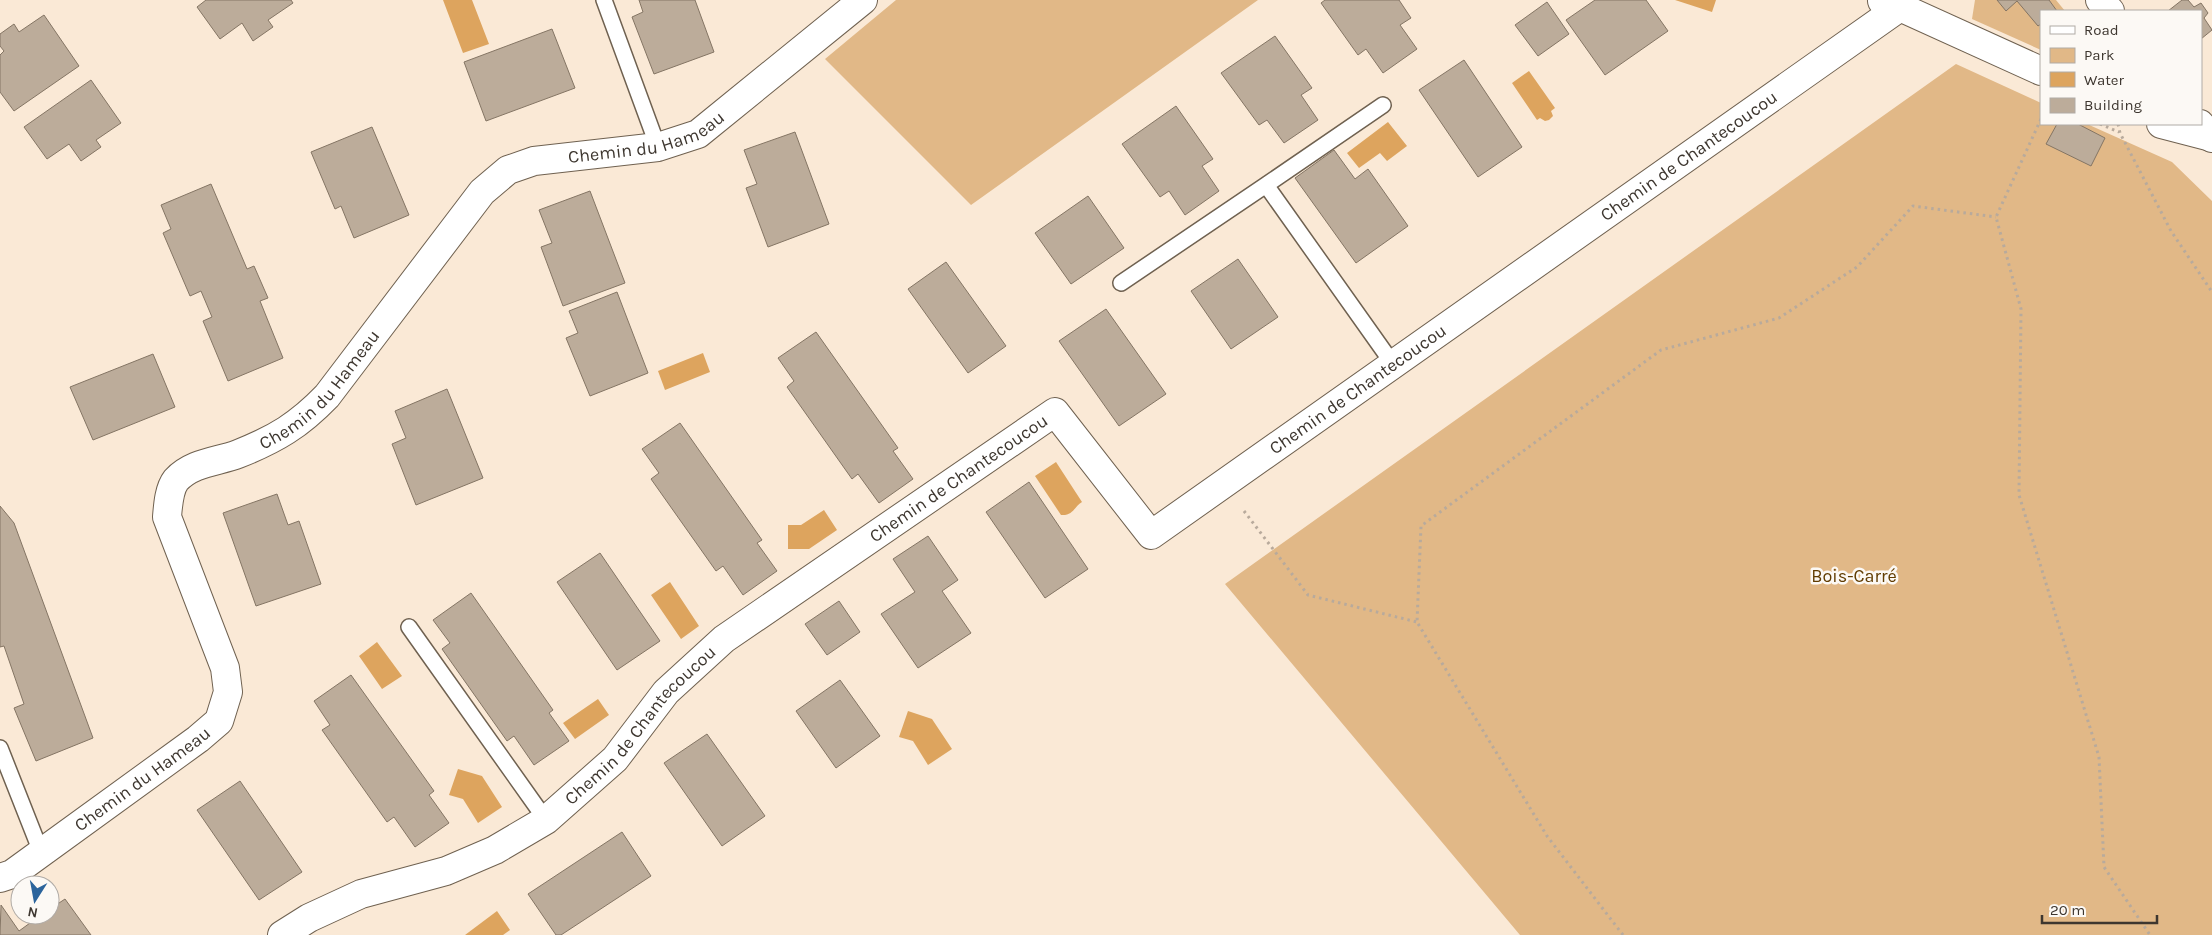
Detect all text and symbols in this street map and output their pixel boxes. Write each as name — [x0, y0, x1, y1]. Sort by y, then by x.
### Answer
legend — [2040, 10, 2202, 125]
text: Road — [2084, 21, 2119, 39]
text: Park — [2084, 46, 2114, 64]
text: Water — [2084, 71, 2125, 89]
street label: Chemin de Chantecoucou — [1596, 86, 1782, 226]
text: Building — [2084, 96, 2142, 114]
street label: Chemin du Hameau — [567, 106, 729, 168]
street label: Chemin de Chantecoucou — [1265, 319, 1451, 459]
street label: Chemin du Hameau — [255, 325, 384, 454]
street label: Chemin de Chantecoucou — [865, 409, 1052, 547]
park label: Bois-Carré — [1811, 565, 1897, 587]
street label: Chemin de Chantecoucou — [560, 641, 721, 809]
street label: Chemin du Hameau — [70, 722, 215, 836]
north arrow — [10, 875, 60, 925]
scale bar — [2042, 892, 2157, 924]
text: 20 m — [2050, 901, 2085, 919]
text: N — [26, 903, 39, 922]

